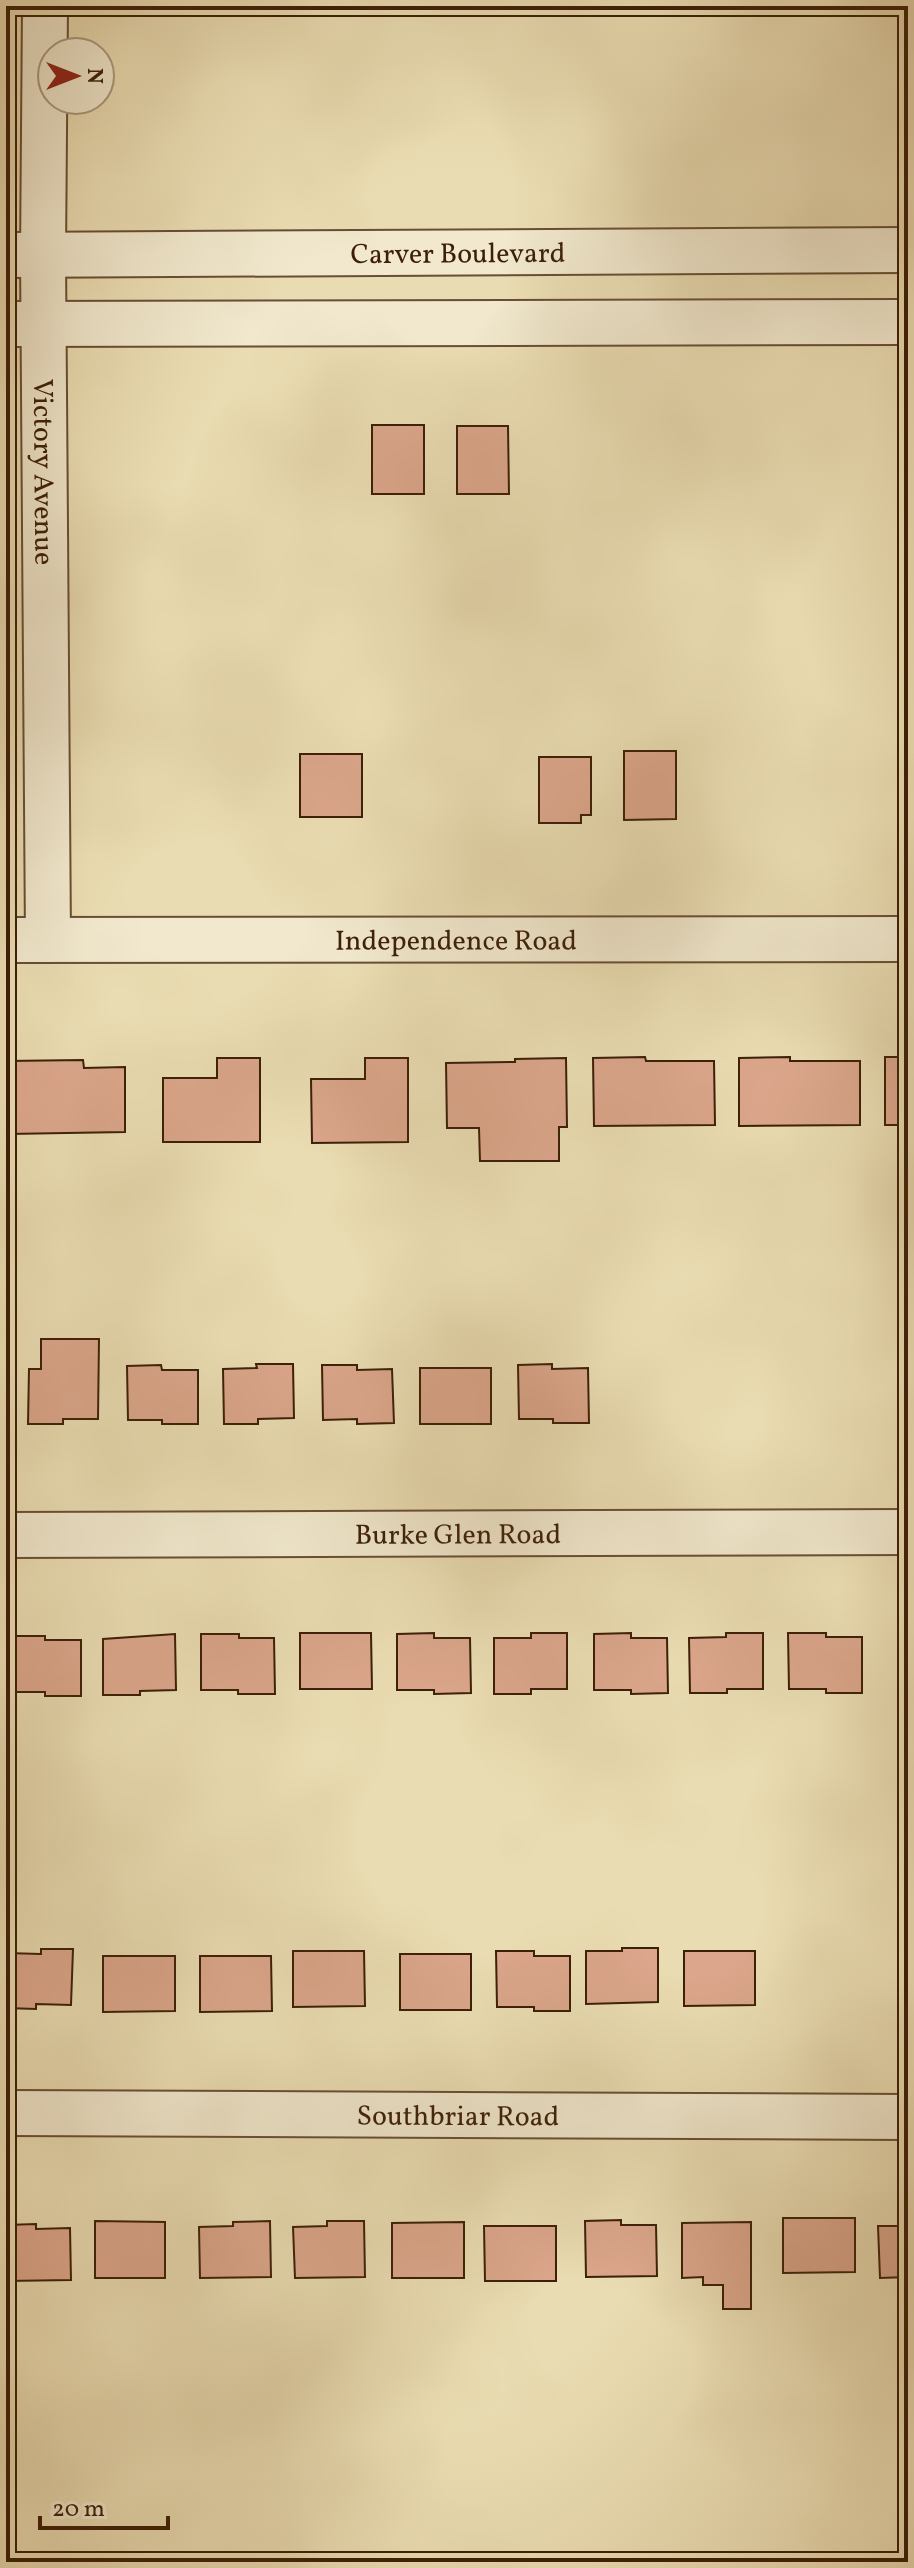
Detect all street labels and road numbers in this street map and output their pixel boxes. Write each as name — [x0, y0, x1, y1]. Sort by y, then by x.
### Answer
street label: Carver Boulevard — [350, 235, 566, 275]
street label: Victory Avenue — [22, 379, 62, 565]
street label: Independence Road — [335, 922, 577, 962]
street label: Burke Glen Road — [355, 1516, 561, 1556]
street label: Southbriar Road — [357, 2098, 559, 2137]

